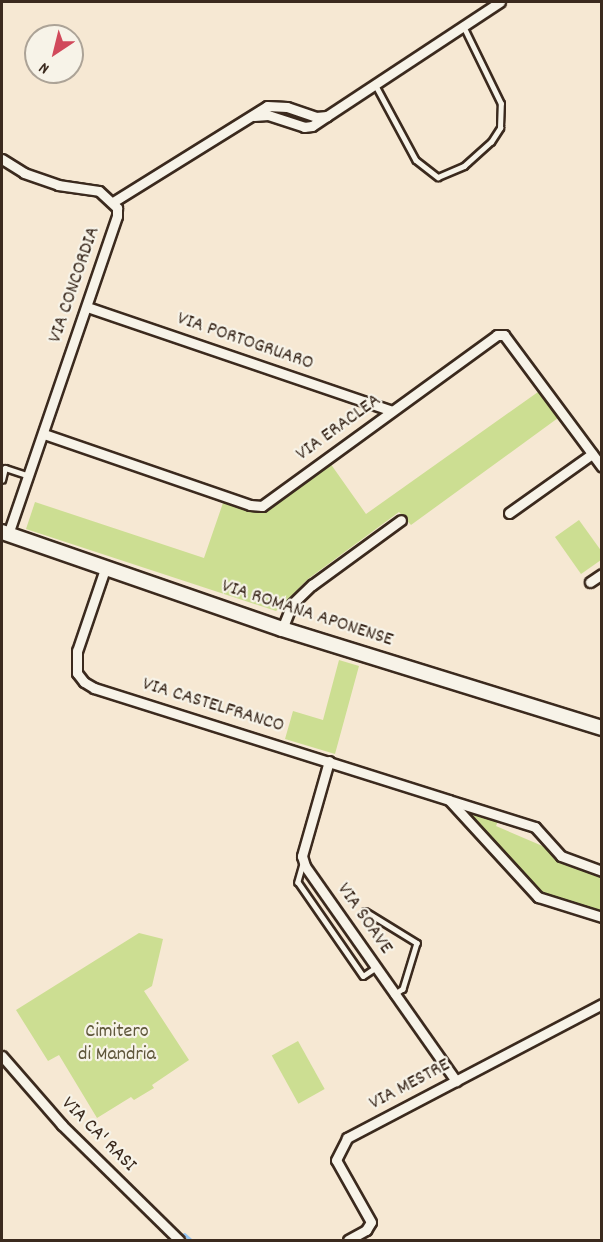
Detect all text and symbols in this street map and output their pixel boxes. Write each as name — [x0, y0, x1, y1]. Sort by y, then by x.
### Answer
north arrow — [24, 24, 84, 84]
text: N — [35, 56, 54, 79]
street label: VIA CONCORDIA — [44, 224, 106, 346]
street label: VIA PORTOGRUARO — [174, 307, 316, 377]
street label: VIA ERACLEA — [292, 389, 386, 467]
street label: VIA ROMANA APONENSE — [218, 575, 396, 653]
street label: VIA CASTELFRANCO — [139, 673, 287, 739]
street label: VIA SOAVE — [331, 879, 397, 959]
park label: Cimitero di Mandria — [78, 1020, 156, 1067]
street label: VIA MESTRE — [366, 1054, 454, 1116]
street label: VIA CA' RASI — [55, 1092, 141, 1178]

